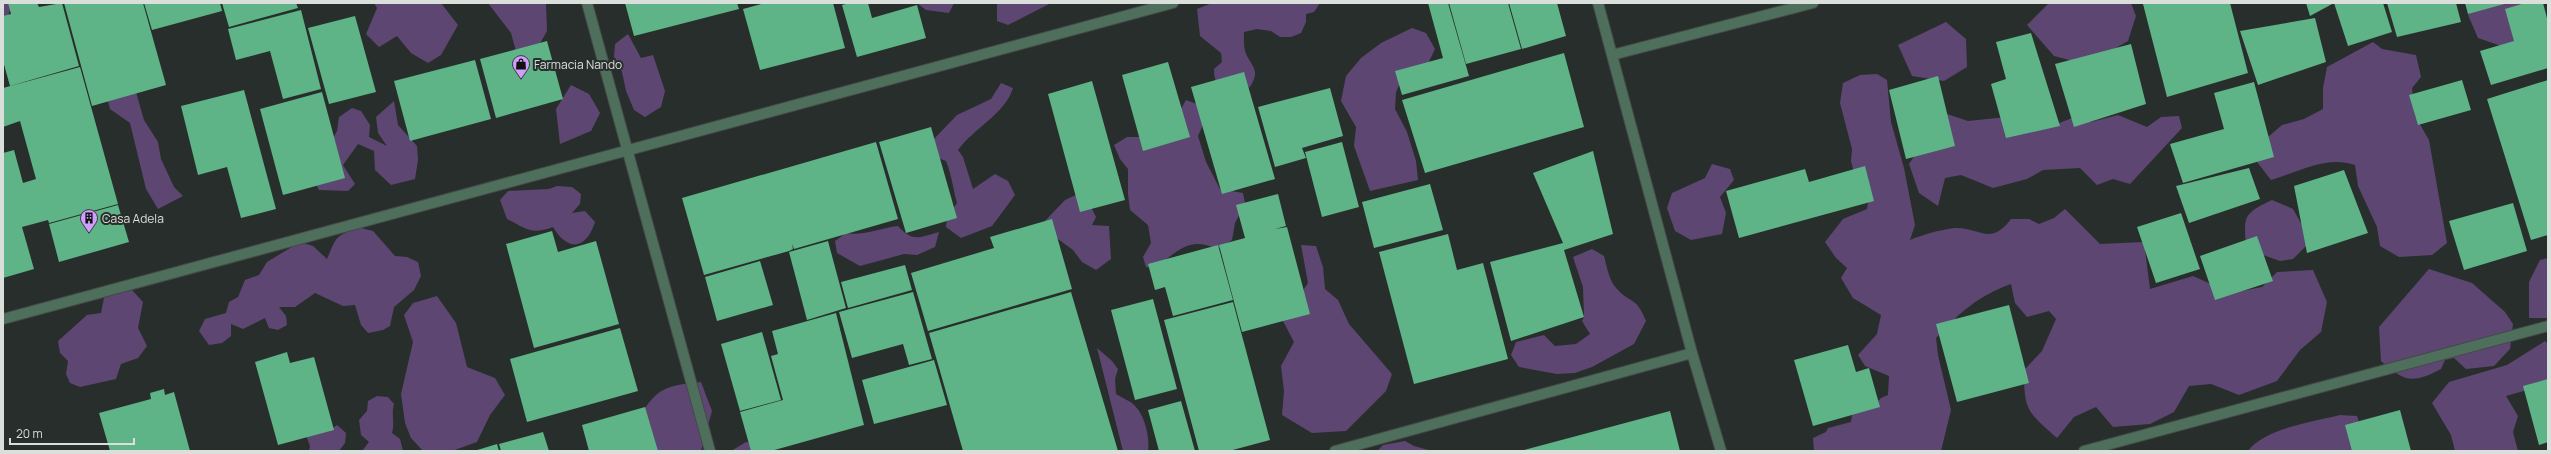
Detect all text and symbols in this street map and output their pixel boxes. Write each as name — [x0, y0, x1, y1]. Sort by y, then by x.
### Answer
shop icon: Farmacia Nando — [511, 54, 531, 79]
place label: Farmacia Nando — [534, 56, 622, 73]
building icon: Casa Adela — [79, 208, 99, 233]
place label: Casa Adela — [102, 210, 164, 227]
scale bar — [10, 420, 134, 446]
text: 20 m — [16, 425, 43, 442]

